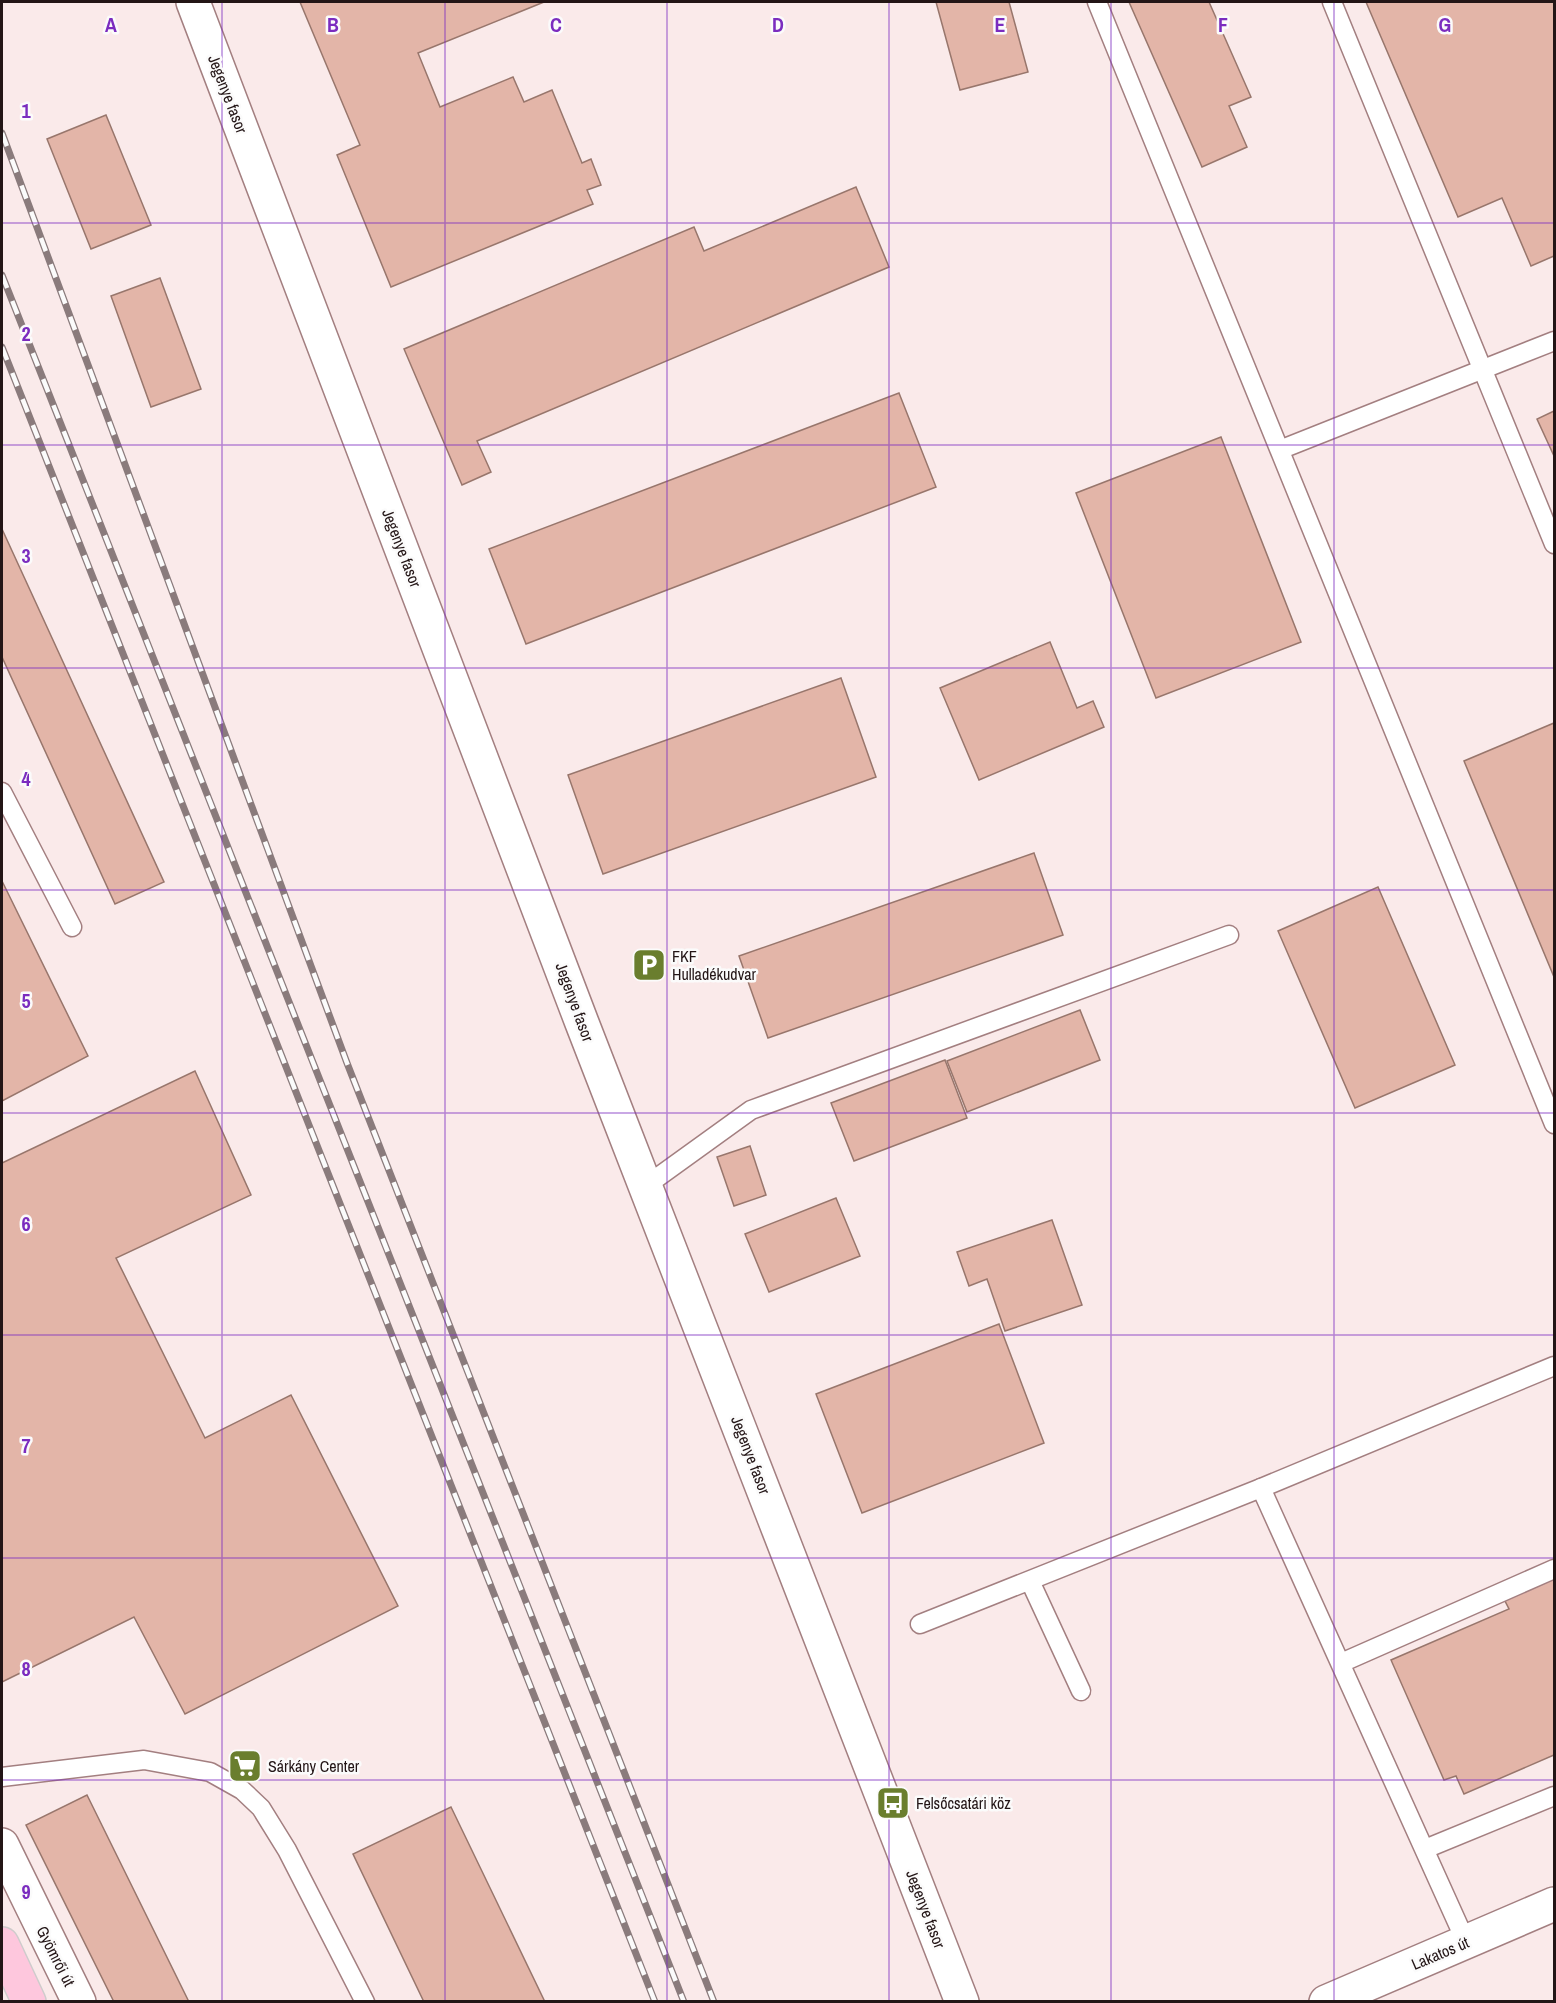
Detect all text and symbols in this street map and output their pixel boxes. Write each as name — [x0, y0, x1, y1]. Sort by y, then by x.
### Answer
text: A — [105, 11, 117, 38]
text: B — [327, 11, 339, 38]
text: C — [550, 11, 562, 38]
text: D — [772, 11, 784, 38]
text: E — [995, 11, 1006, 38]
text: F — [1218, 11, 1228, 38]
text: G — [1439, 11, 1451, 38]
street label: Jegenye fasor — [203, 52, 253, 137]
text: 1 — [21, 97, 31, 124]
text: 2 — [21, 320, 31, 347]
street label: Jegenye fasor — [377, 506, 427, 591]
text: 3 — [21, 542, 31, 569]
text: 4 — [21, 765, 31, 792]
place label: FKF Hulladékudvar — [672, 945, 756, 985]
parking icon: FKF Hulladékudvar — [631, 947, 667, 983]
street label: Jegenye fasor — [551, 960, 600, 1045]
text: 5 — [21, 987, 31, 1014]
text: 6 — [21, 1210, 31, 1237]
street label: Jegenye fasor — [726, 1413, 776, 1498]
text: 7 — [21, 1432, 31, 1459]
text: 8 — [21, 1655, 31, 1682]
supermarket icon: Sárkány Center — [227, 1748, 263, 1784]
place label: Sárkány Center — [268, 1755, 360, 1777]
bus stop icon: Felsőcsatári köz — [875, 1785, 911, 1821]
place label: Felsőcsatári köz — [916, 1792, 1011, 1814]
street label: Jegenye fasor — [901, 1867, 951, 1952]
text: 9 — [21, 1878, 31, 1905]
street label: Gyömrői út — [31, 1922, 81, 1990]
street label: Lakatos út — [1408, 1931, 1472, 1975]

